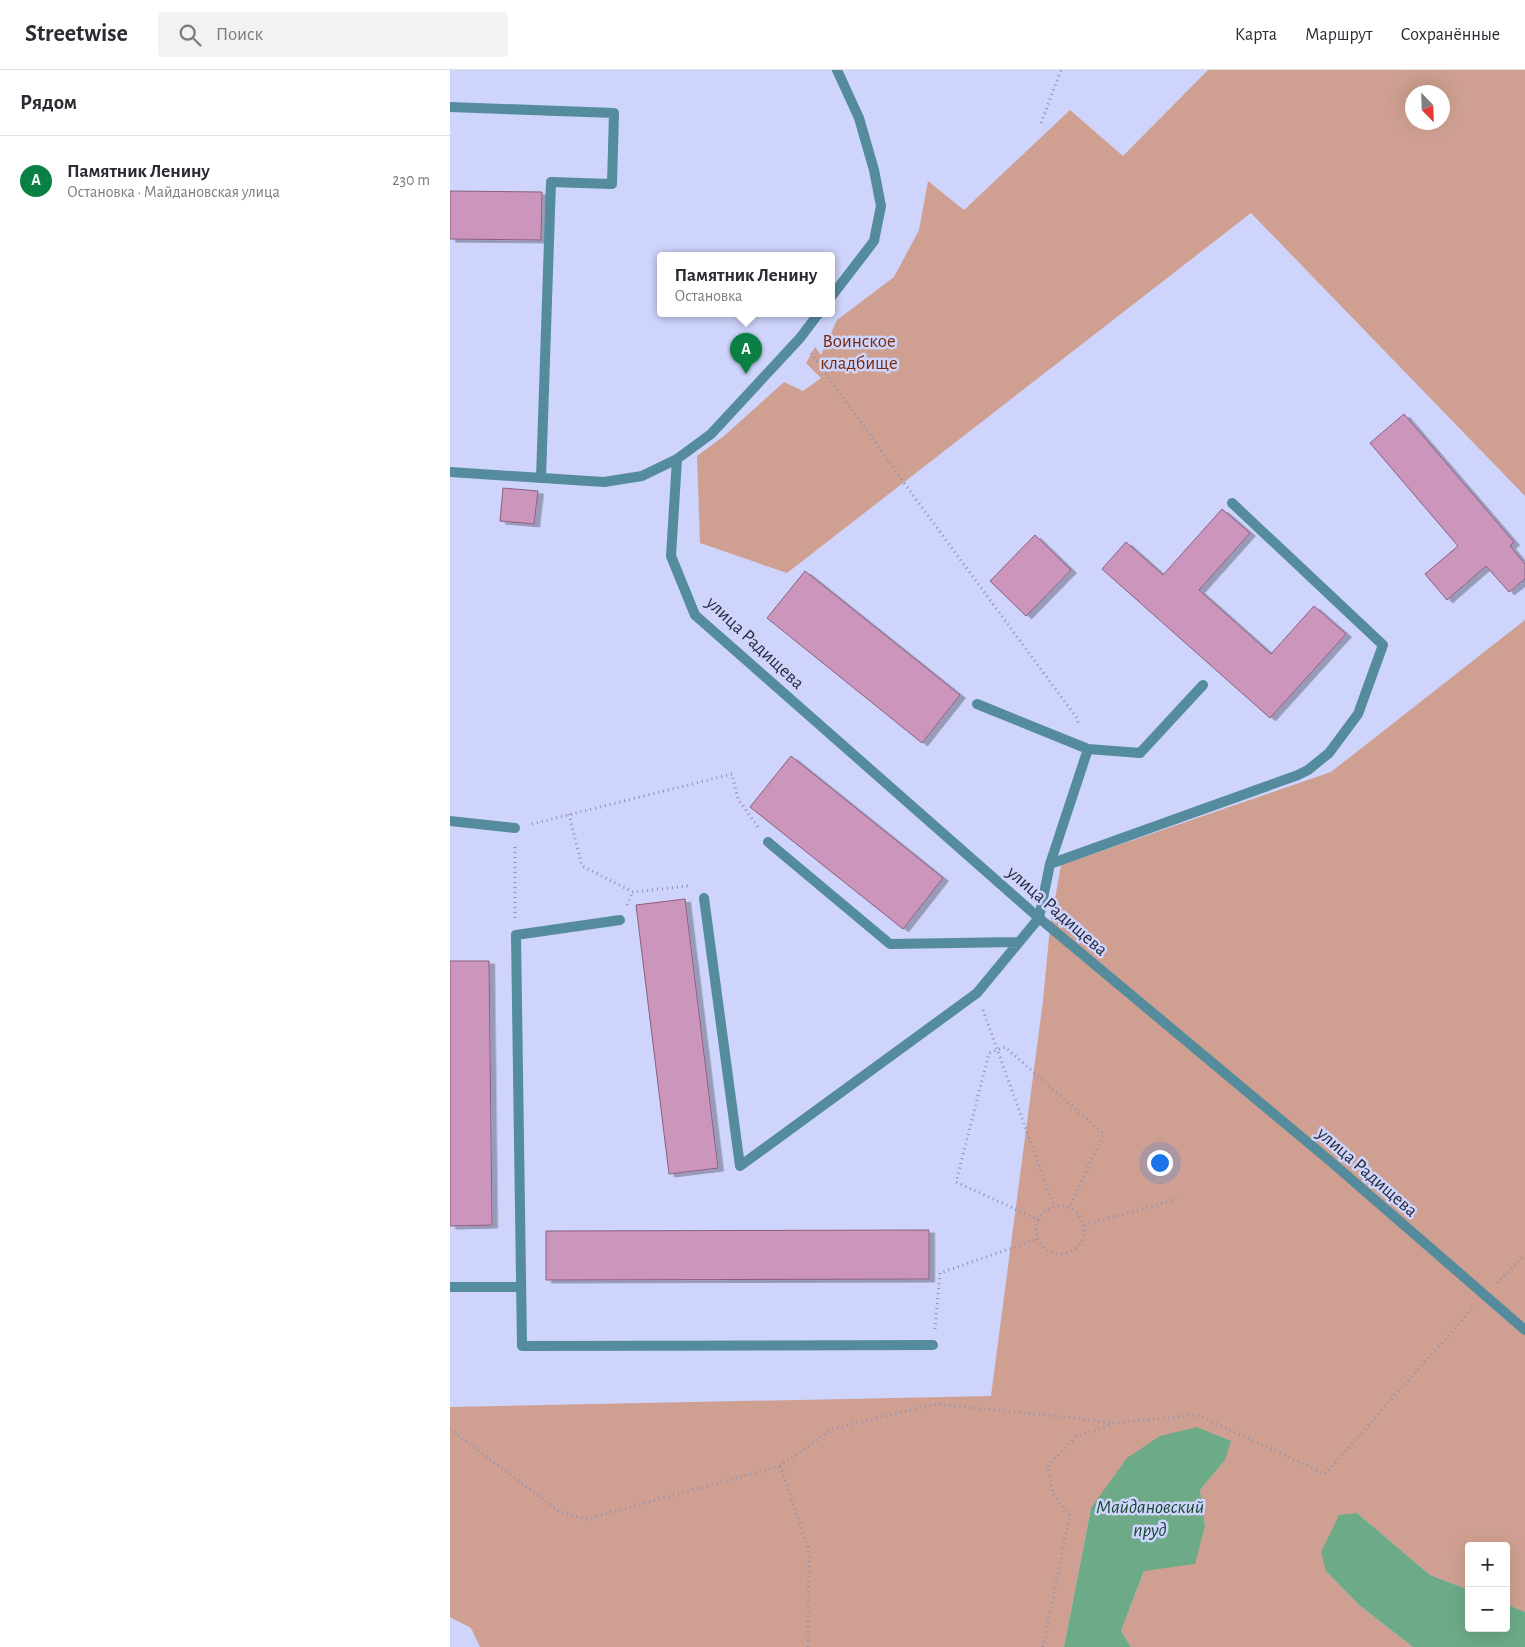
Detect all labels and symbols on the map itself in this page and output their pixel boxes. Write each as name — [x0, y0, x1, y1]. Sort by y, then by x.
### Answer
north arrow — [1405, 85, 1450, 130]
park label: Воинское кладбище — [820, 332, 898, 373]
pin: A — [730, 333, 762, 374]
street label: улица Радищева — [702, 592, 808, 693]
street label: улица Радищева — [1002, 862, 1111, 960]
street label: улица Радищева — [1312, 1123, 1421, 1221]
your location — [1147, 1150, 1173, 1176]
water label: Майдановский пруд — [1096, 1497, 1204, 1540]

